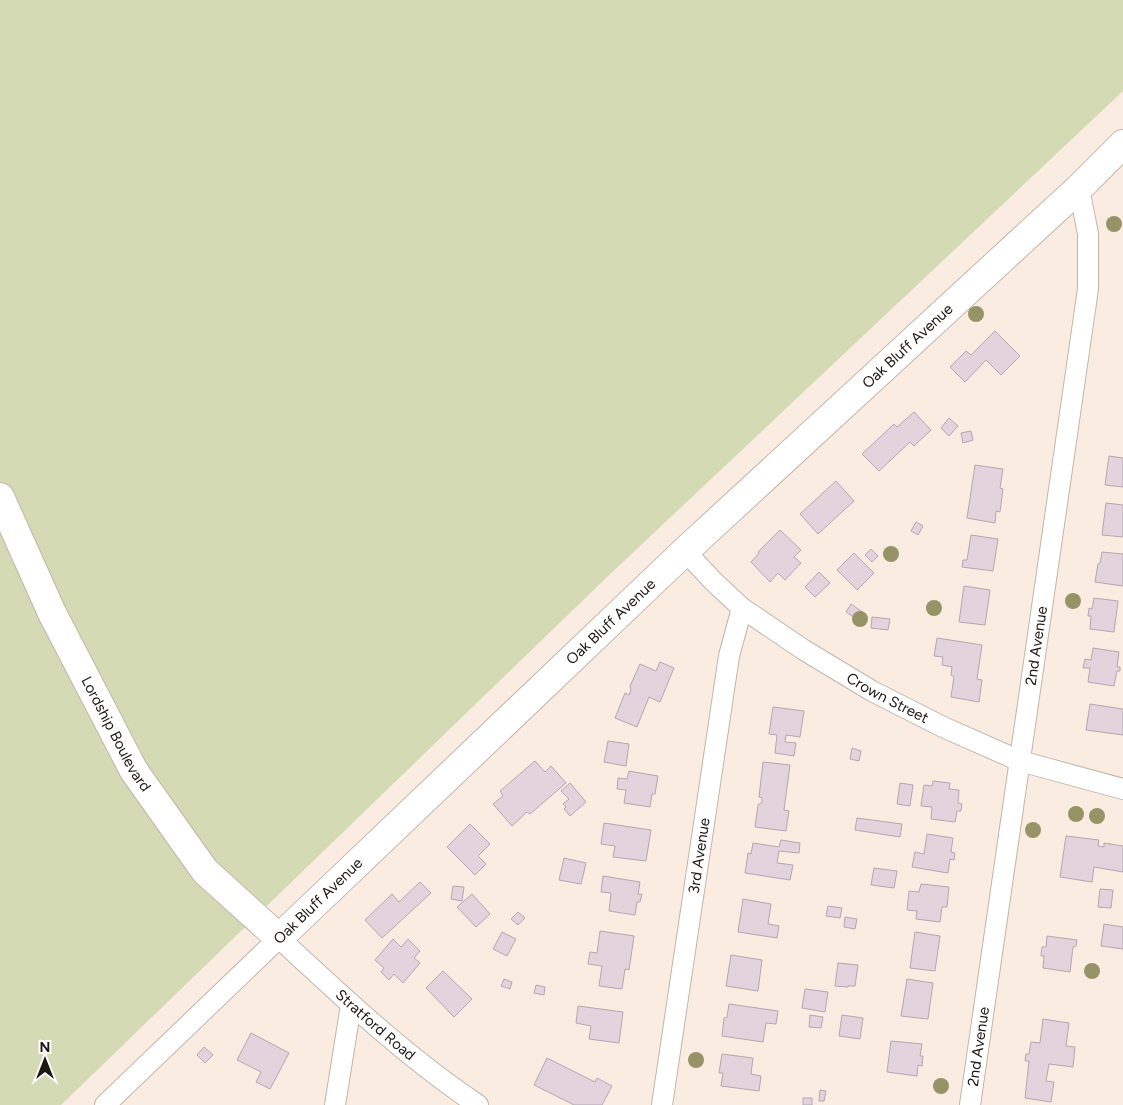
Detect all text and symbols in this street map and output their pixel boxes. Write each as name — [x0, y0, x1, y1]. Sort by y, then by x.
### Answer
street label: Oak Bluff Avenue — [858, 300, 957, 392]
street label: Oak Bluff Avenue — [562, 575, 659, 669]
street label: 2nd Avenue — [1022, 605, 1051, 687]
street label: Crown Street — [843, 669, 932, 727]
street label: Lordship Boulevard — [77, 673, 155, 795]
street label: 3rd Avenue — [685, 817, 714, 895]
street label: Oak Bluff Avenue — [270, 854, 366, 948]
street label: Stratford Road — [332, 986, 419, 1064]
street label: 2nd Avenue — [964, 1006, 993, 1088]
north arrow — [20, 1035, 70, 1085]
text: N — [40, 1039, 50, 1056]

